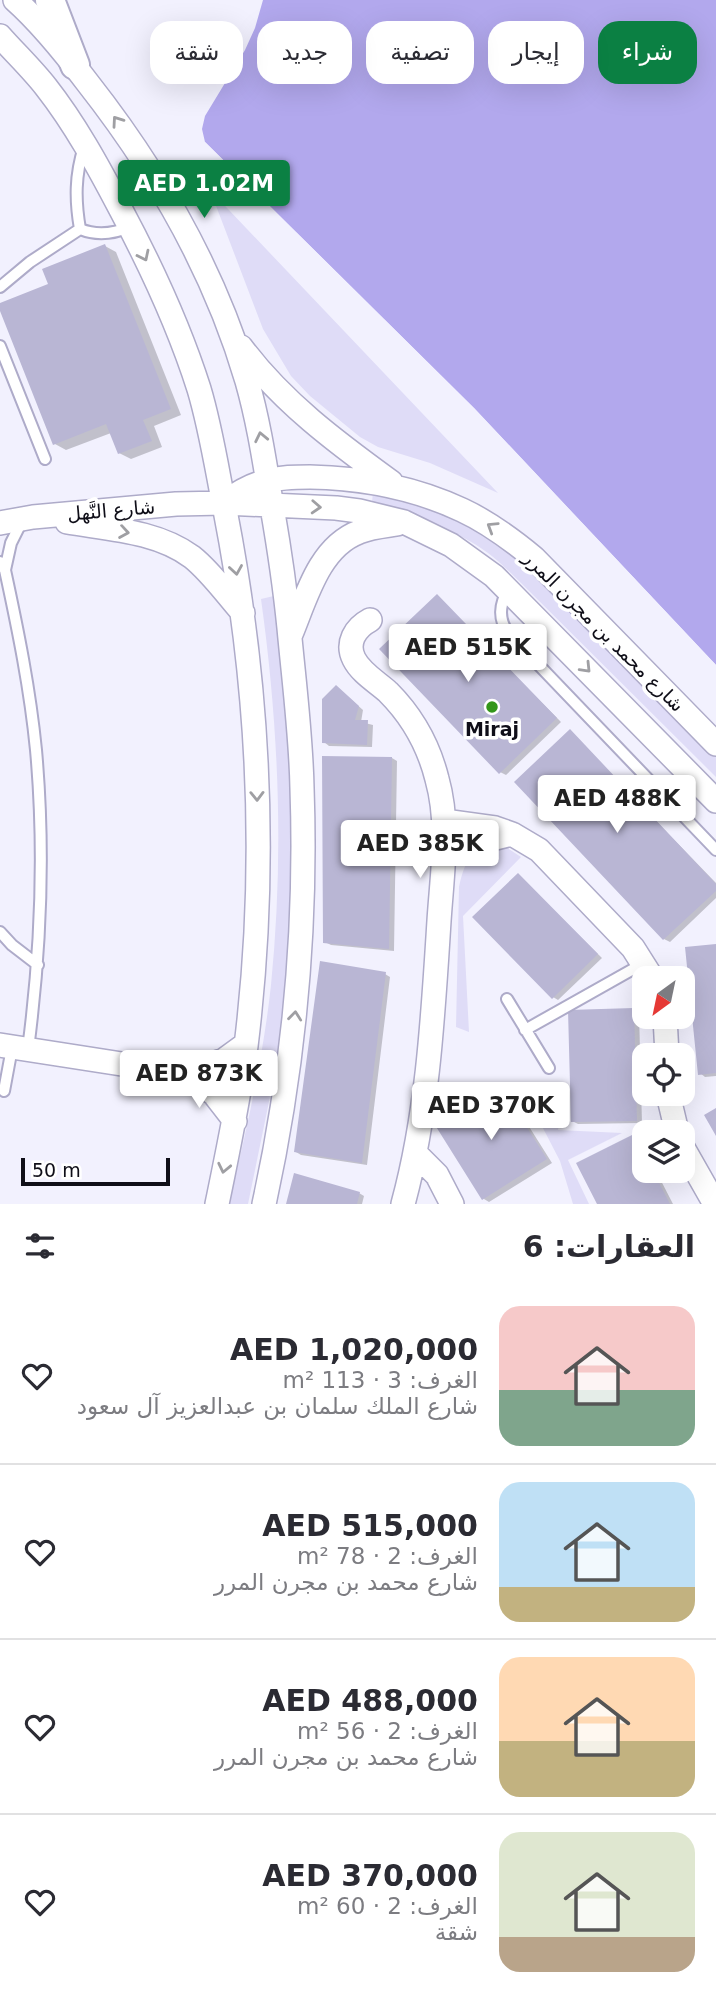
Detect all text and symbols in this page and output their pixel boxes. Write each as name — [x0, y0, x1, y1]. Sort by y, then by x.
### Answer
chip: شقة — [150, 21, 243, 84]
chip: جديد — [257, 21, 352, 84]
chip: تصفية — [366, 21, 474, 84]
chip: إيجار — [488, 21, 584, 84]
chip: شراء — [598, 21, 697, 84]
one-way arrow — [113, 116, 125, 129]
pin: AED 1.02M — [124, 160, 284, 220]
text: AED 1.02M — [134, 170, 274, 196]
one-way arrow — [136, 249, 150, 261]
one-way arrow — [254, 431, 269, 443]
street label: شارع النَّهل — [66, 495, 156, 526]
one-way arrow — [311, 499, 322, 514]
one-way arrow — [486, 522, 499, 535]
one-way arrow — [119, 524, 130, 539]
street label: شارع محمد بن مجرن المرر — [518, 545, 689, 717]
one-way arrow — [228, 564, 243, 576]
pin: AED 515K — [396, 624, 540, 684]
text: AED 515K — [405, 634, 531, 660]
one-way arrow — [578, 660, 591, 673]
marker: Miraj — [484, 699, 500, 715]
place label: Miraj — [465, 718, 519, 740]
pin: AED 488K — [545, 776, 689, 835]
text: AED 488K — [554, 785, 680, 811]
one-way arrow — [249, 791, 264, 802]
pin: AED 385K — [348, 820, 492, 880]
text: AED 385K — [357, 830, 483, 856]
north arrow — [632, 966, 695, 1029]
map controls — [632, 966, 695, 1183]
one-way arrow — [287, 1010, 302, 1021]
button: locate — [632, 1043, 695, 1106]
pin: AED 873K — [127, 1050, 271, 1110]
text: AED 873K — [136, 1060, 262, 1086]
pin: AED 370K — [419, 1082, 563, 1142]
text: AED 370K — [428, 1092, 554, 1118]
button: layers — [632, 1120, 695, 1183]
scale bar — [21, 1155, 170, 1187]
text: 50 m — [32, 1159, 81, 1181]
one-way arrow — [218, 1162, 233, 1174]
icon: filters — [21, 1227, 59, 1265]
text: العقارات: 6 — [523, 1229, 695, 1264]
text: AED 1,020,000 — [230, 1332, 478, 1367]
icon: home — [555, 1334, 639, 1418]
icon: heart — [18, 1357, 56, 1395]
text: الغرف: 3 · 113 m² — [282, 1367, 478, 1393]
text: شارع الملك سلمان بن عبدالعزيز آل سعود — [77, 1393, 478, 1419]
text: AED 515,000 — [262, 1508, 478, 1543]
icon: home — [555, 1510, 639, 1594]
icon: heart — [21, 1533, 59, 1571]
text: الغرف: 2 · 78 m² — [297, 1543, 478, 1569]
text: شارع محمد بن مجرن المرر — [214, 1569, 478, 1595]
text: AED 488,000 — [262, 1683, 478, 1718]
icon: home — [555, 1685, 639, 1769]
icon: heart — [21, 1708, 59, 1746]
text: الغرف: 2 · 56 m² — [297, 1718, 478, 1744]
text: شارع محمد بن مجرن المرر — [214, 1744, 478, 1770]
text: AED 370,000 — [262, 1858, 478, 1893]
icon: home — [555, 1860, 639, 1944]
icon: heart — [21, 1883, 59, 1921]
text: الغرف: 2 · 60 m² — [297, 1893, 478, 1919]
text: شقة — [435, 1919, 478, 1945]

